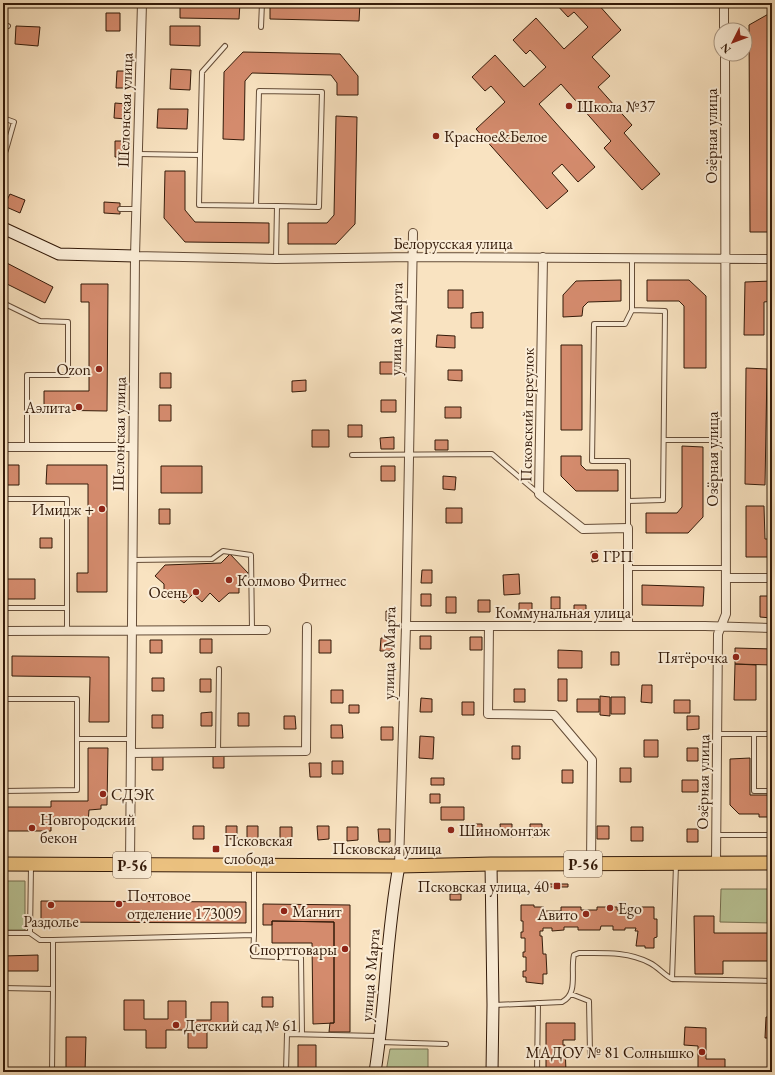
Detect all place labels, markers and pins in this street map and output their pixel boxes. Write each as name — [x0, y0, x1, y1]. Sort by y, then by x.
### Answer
place label: Школа №37 — [577, 96, 655, 117]
marker: Школа №37 — [564, 101, 574, 111]
place label: Красное&Белое — [444, 126, 547, 147]
marker: Красное&Белое — [431, 131, 441, 141]
place label: Ozon — [56, 359, 92, 380]
marker: Ozon — [94, 364, 104, 374]
place label: Аэлита — [24, 397, 72, 418]
marker: Аэлита — [74, 402, 84, 412]
place label: Имидж + — [32, 499, 94, 520]
marker: Имидж + — [97, 504, 107, 514]
place label: ГРП — [603, 546, 633, 567]
marker: ГРП — [590, 551, 600, 561]
place label: Колмово Фитнес — [237, 570, 346, 591]
marker: Колмово Фитнес — [224, 575, 234, 585]
place label: Осень — [149, 582, 188, 603]
marker: Осень — [191, 587, 201, 597]
place label: Пятёрочка — [658, 647, 729, 668]
marker: Пятёрочка — [731, 652, 741, 662]
place label: СДЭК — [111, 784, 155, 805]
marker: СДЭК — [98, 789, 108, 799]
place label: Новгородский бекон — [40, 809, 136, 848]
place label: Шиномонтаж — [459, 820, 550, 841]
marker: Новгородский бекон — [27, 823, 37, 833]
marker: Шиномонтаж — [446, 825, 456, 835]
place label: Псковская слобода — [224, 830, 293, 869]
marker: Псковская слобода — [211, 844, 221, 854]
place label: Псковская улица, 40 — [417, 876, 549, 897]
marker: Псковская улица, 40 — [552, 881, 562, 891]
place label: Почтовое отделение 173009 — [127, 885, 241, 924]
place label: Ego — [618, 898, 642, 919]
marker: Почтовое отделение 173009 — [114, 899, 124, 909]
marker: Раздолье — [46, 900, 56, 910]
place label: Магнит — [292, 901, 342, 922]
marker: Ego — [605, 903, 615, 913]
place label: Авито — [536, 904, 578, 925]
marker: Магнит — [279, 906, 289, 916]
marker: Авито — [581, 909, 591, 919]
place label: Раздолье — [23, 911, 79, 932]
place label: Спорттовары — [249, 939, 337, 960]
marker: Спорттовары — [340, 944, 350, 954]
place label: Детский сад № 61 — [184, 1015, 298, 1036]
marker: Детский сад № 61 — [171, 1020, 181, 1030]
place label: МАДОУ № 81 Солнышко — [525, 1042, 694, 1063]
marker: МАДОУ № 81 Солнышко — [697, 1047, 707, 1057]

